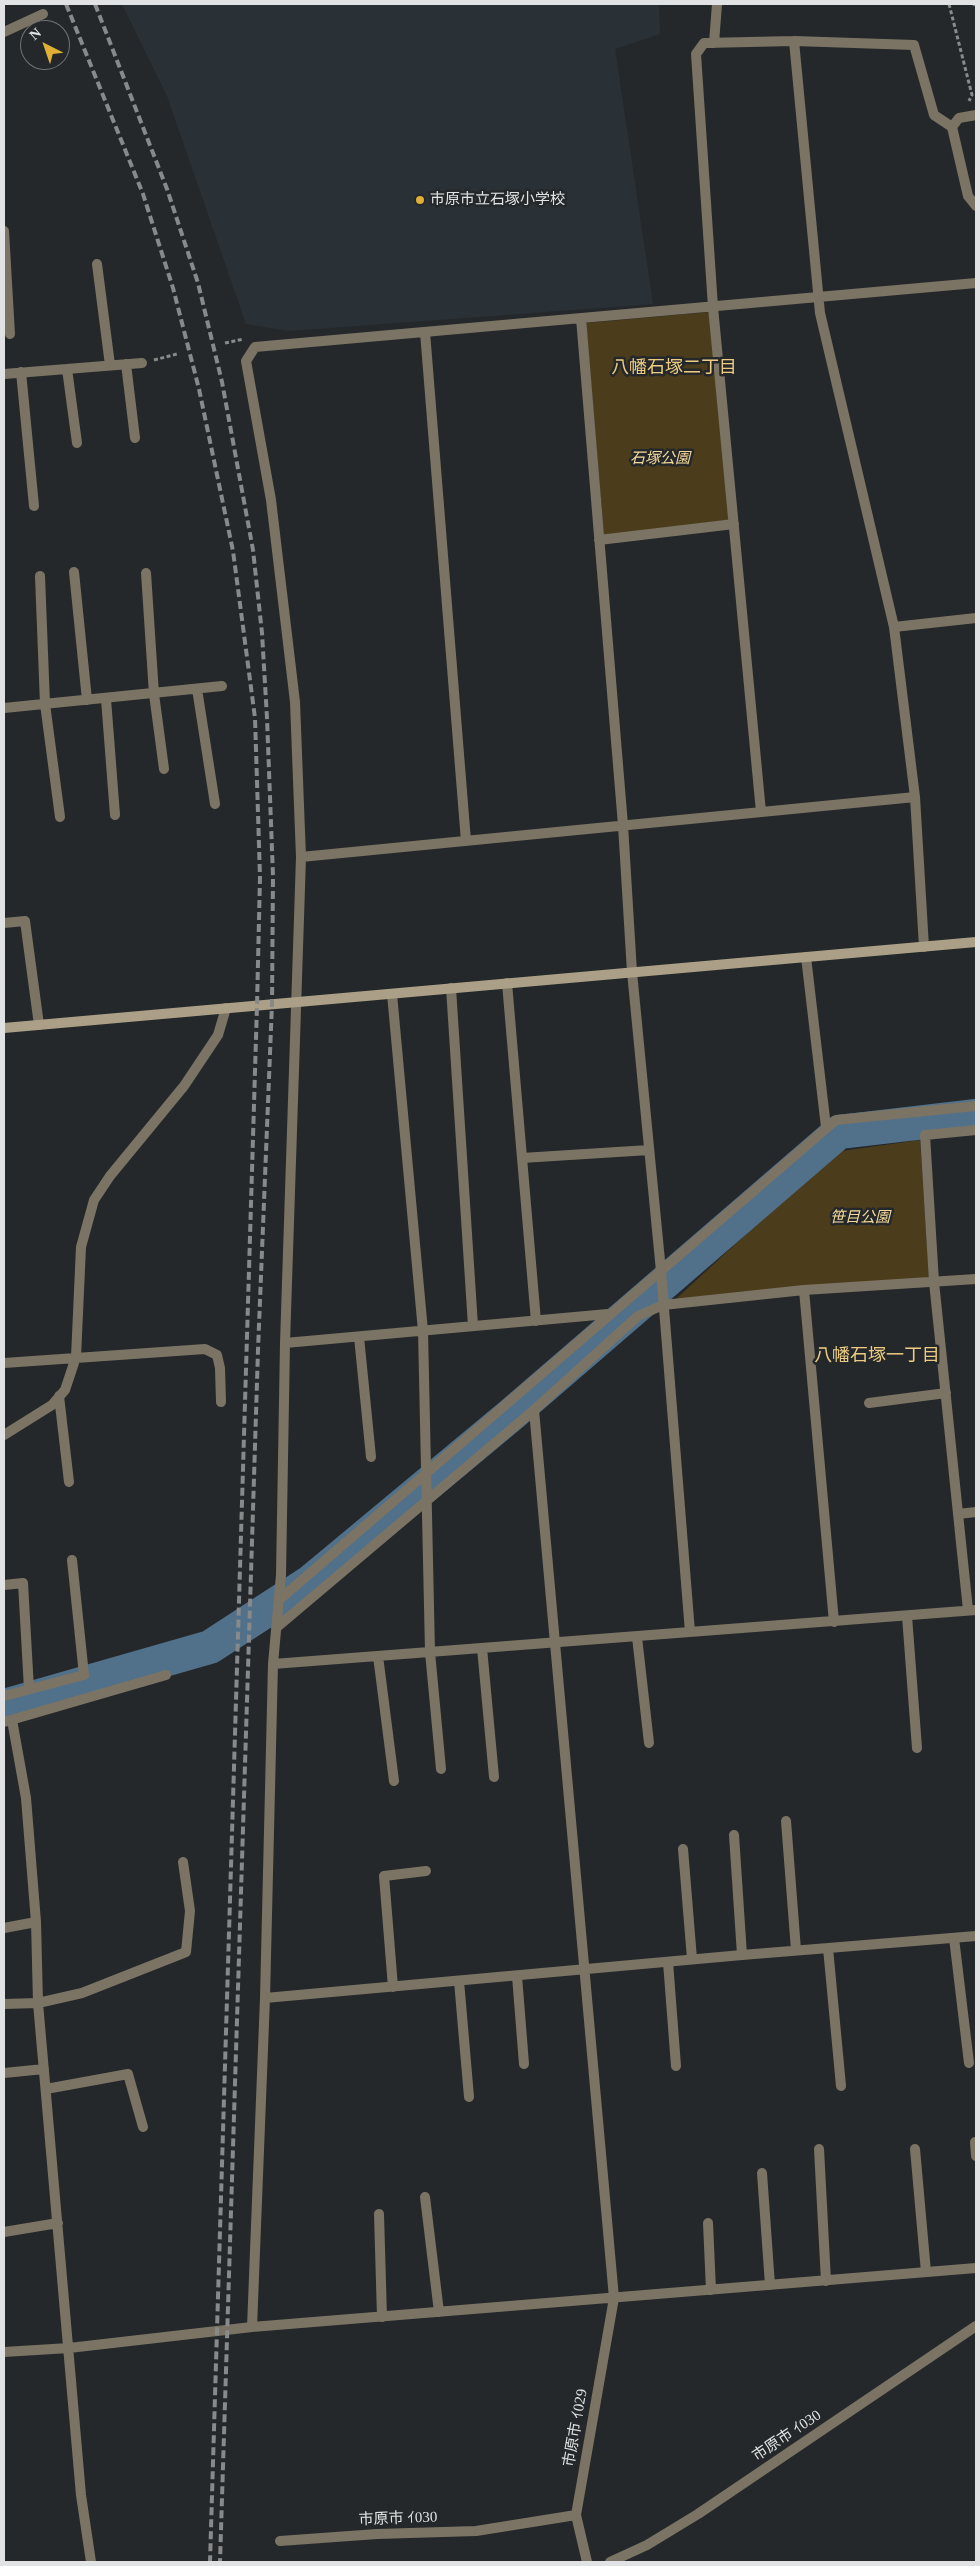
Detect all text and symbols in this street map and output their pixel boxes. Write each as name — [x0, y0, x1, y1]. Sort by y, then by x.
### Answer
north arrow — [20, 20, 70, 70]
text: N — [27, 25, 44, 43]
place label: 市原市立石塚小学校 — [430, 191, 565, 209]
marker: 市原市立石塚小学校 — [414, 194, 426, 206]
district label: 八幡石塚二丁目 — [611, 357, 737, 379]
park label: 石塚公園 — [630, 450, 690, 468]
park label: 笹目公園 — [830, 1209, 890, 1227]
district label: 八幡石塚一丁目 — [814, 1345, 940, 1367]
street label: 市原市 ｲ029 — [560, 2388, 592, 2468]
street label: 市原市 ｲ030 — [749, 2407, 825, 2465]
street label: 市原市 ｲ030 — [358, 2509, 438, 2529]

